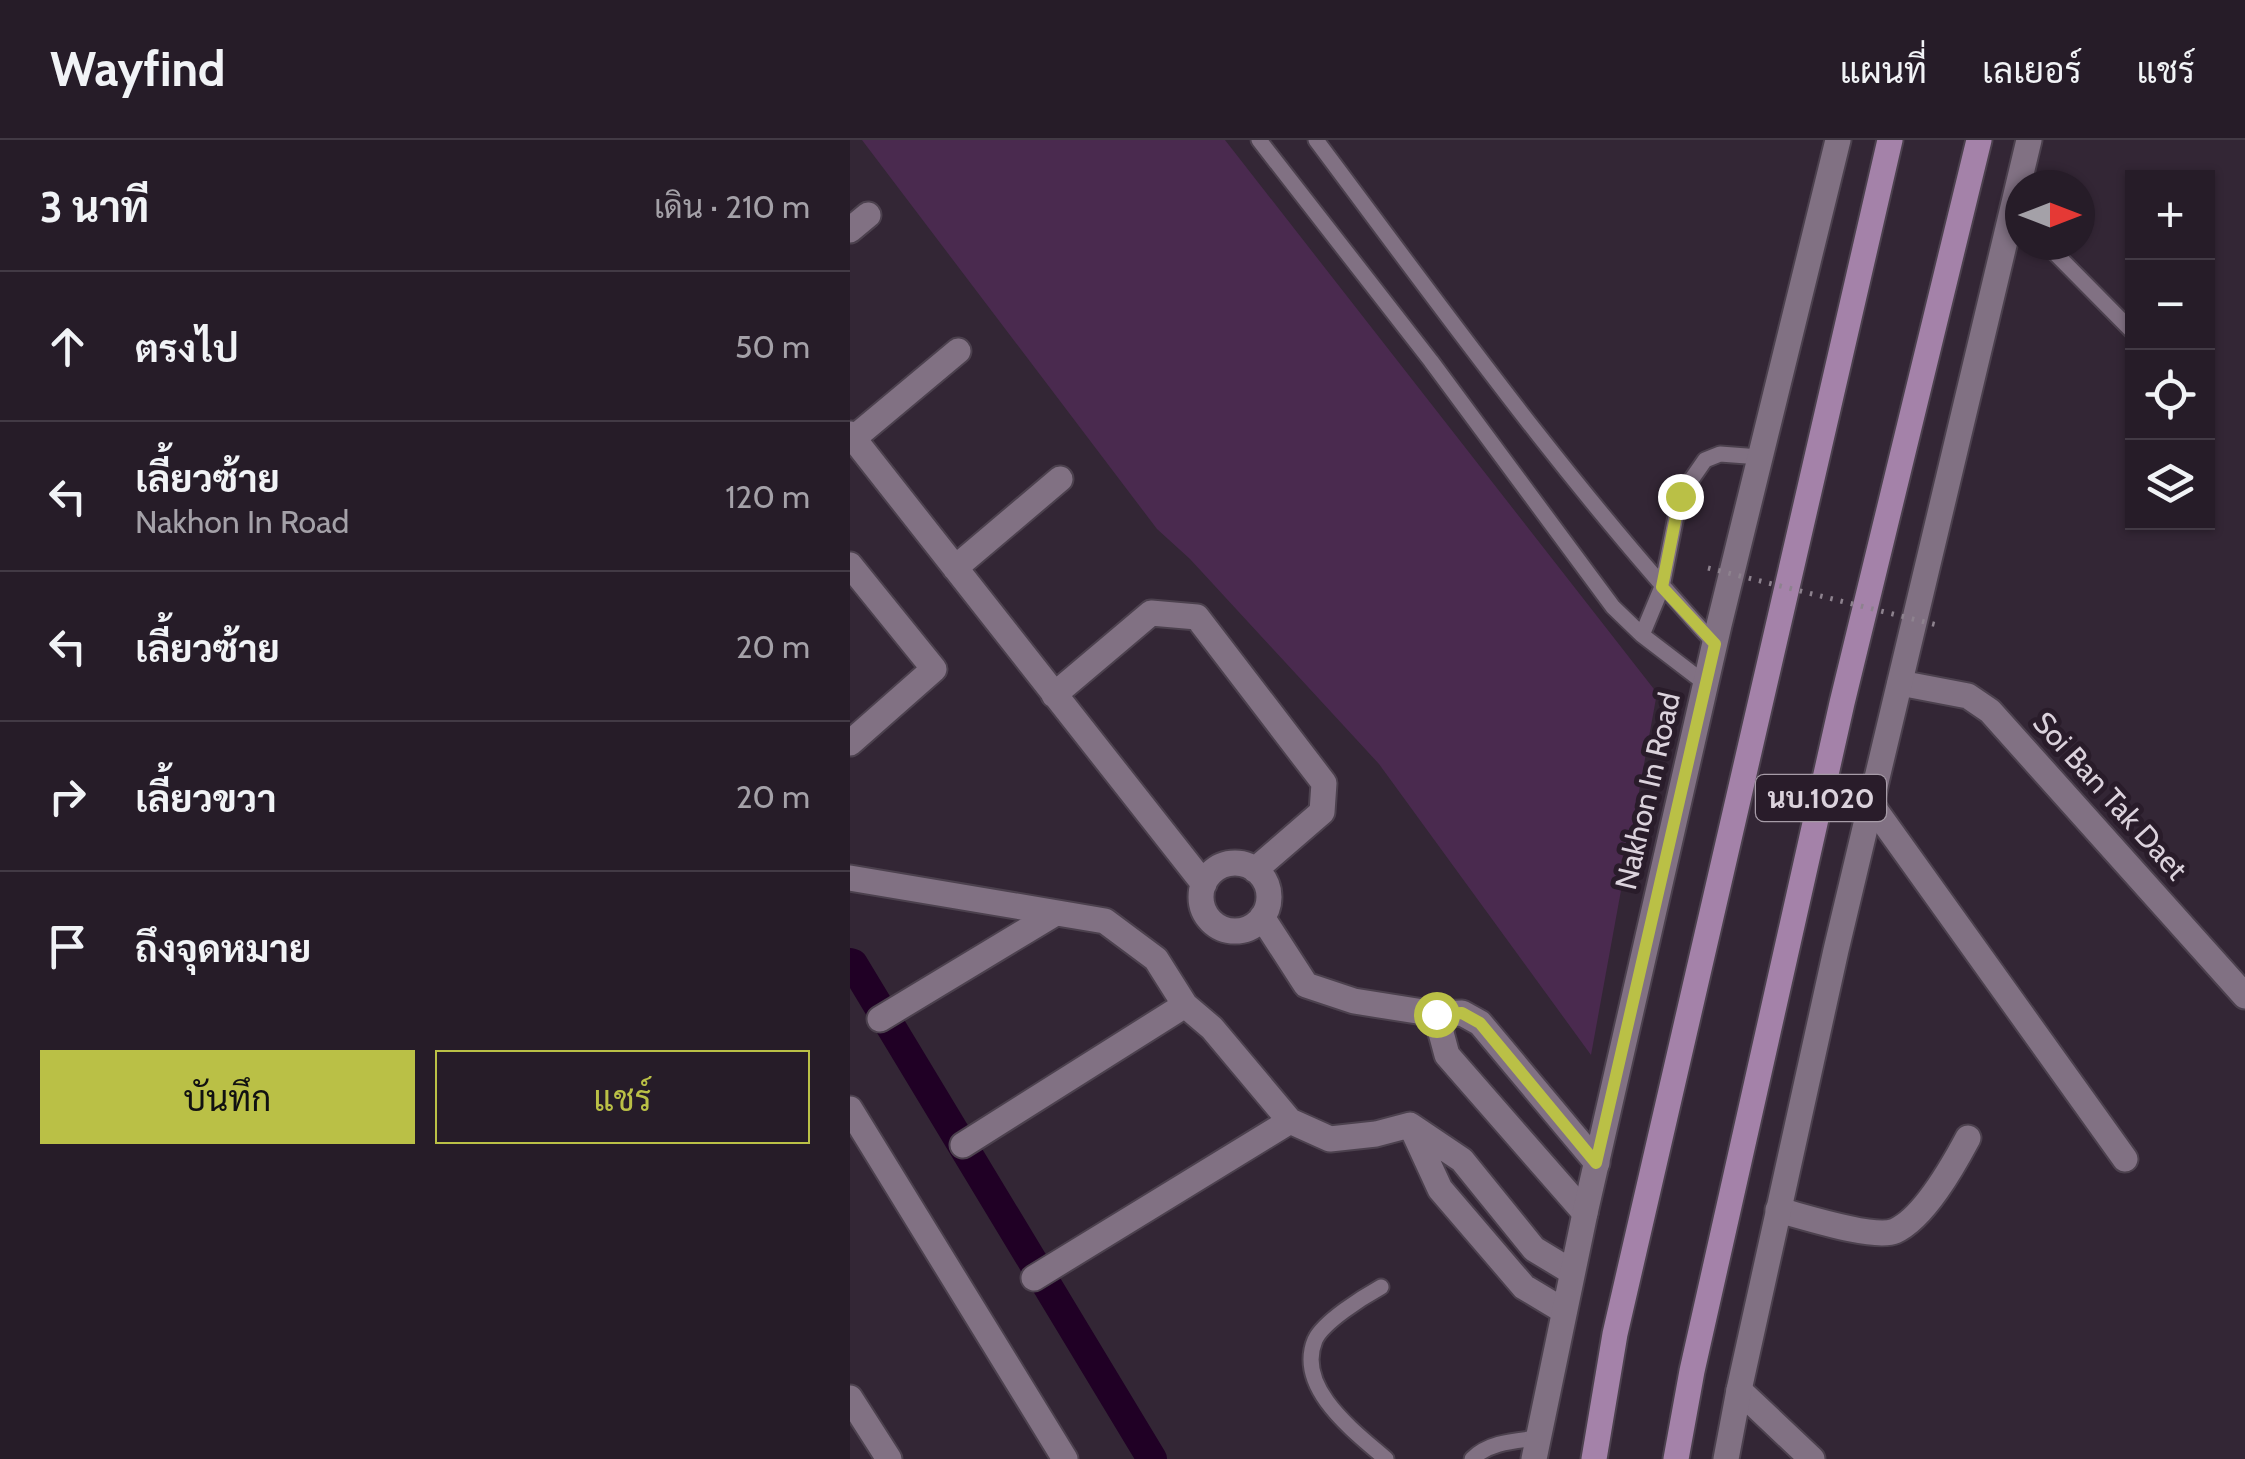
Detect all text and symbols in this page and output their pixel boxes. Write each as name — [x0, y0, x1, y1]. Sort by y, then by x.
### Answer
text: Wayfind — [50, 40, 226, 98]
text: แผนที่ — [1840, 49, 1927, 92]
text: เลเยอร์ — [1982, 49, 2082, 92]
text: แชร์ — [2137, 49, 2195, 92]
north arrow — [2005, 170, 2095, 260]
map controls — [2125, 170, 2215, 530]
button: + — [2125, 170, 2215, 260]
text: 3 นาที — [40, 181, 149, 233]
text: เดิน · 210 m — [654, 187, 810, 226]
button: − — [2125, 260, 2215, 350]
icon: ahead — [40, 319, 95, 374]
text: ตรงไป — [135, 325, 239, 372]
text: 50 m — [735, 327, 810, 366]
button: locate — [2125, 350, 2215, 440]
button: layers — [2125, 440, 2215, 530]
text: เลี้ยวซ้าย — [135, 455, 280, 502]
icon: left — [40, 469, 95, 524]
route end — [1658, 474, 1704, 520]
text: 120 m — [725, 477, 810, 516]
text: Nakhon In Road — [135, 502, 349, 541]
icon: left — [40, 619, 95, 674]
text: เลี้ยวซ้าย — [135, 625, 280, 672]
text: 20 m — [736, 627, 810, 666]
street label: Nakhon In Road — [1607, 689, 1688, 893]
street label: Soi Ban Tak Daet — [2025, 704, 2195, 887]
icon: right — [40, 769, 95, 824]
text: เลี้ยวขวา — [135, 775, 277, 822]
road number: นบ.1020 — [1756, 775, 1886, 821]
text: 20 m — [736, 777, 810, 816]
icon: arrive — [40, 919, 95, 974]
text: ถึงจุดหมาย — [135, 925, 311, 972]
route start — [1414, 992, 1460, 1038]
button: บันทึก — [40, 1050, 415, 1144]
button: แชร์ — [435, 1050, 810, 1144]

